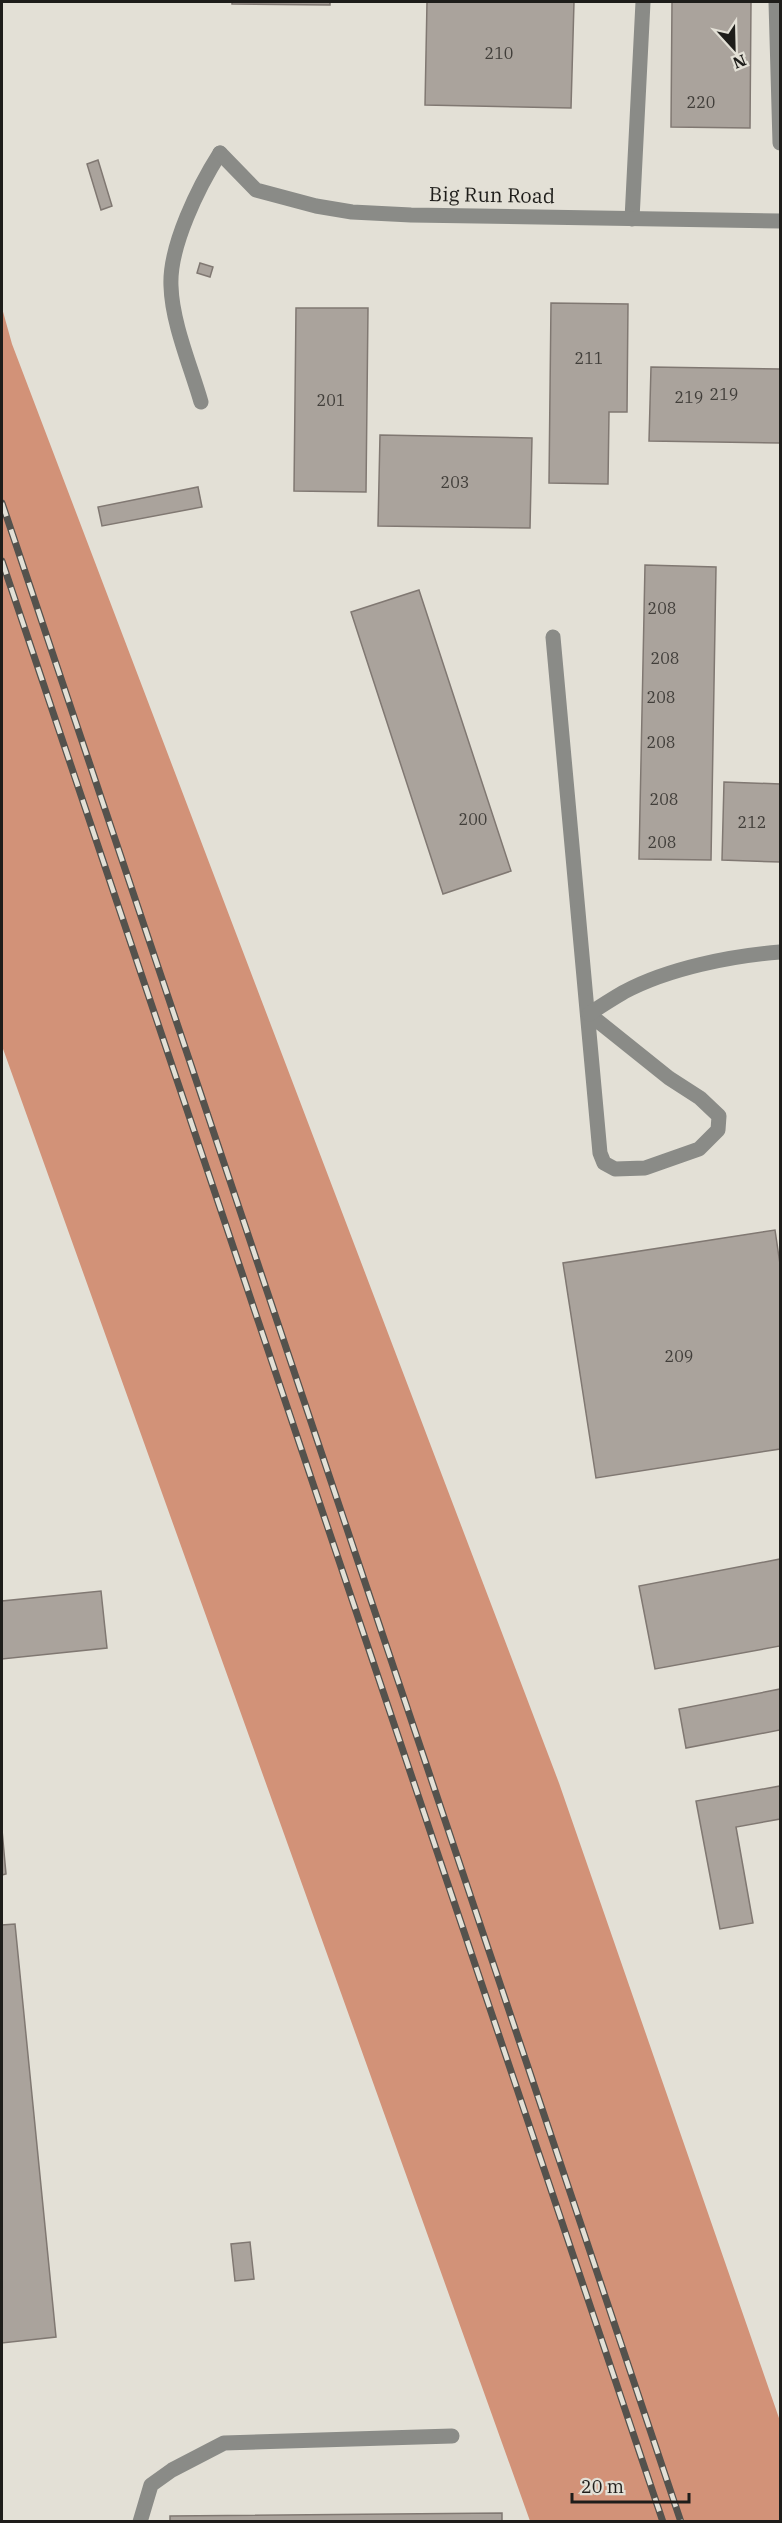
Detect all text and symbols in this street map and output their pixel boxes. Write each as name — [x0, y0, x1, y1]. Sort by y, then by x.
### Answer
north arrow — [704, 18, 764, 78]
house number: 210 — [485, 43, 513, 63]
text: N — [730, 50, 749, 74]
house number: 220 — [687, 92, 715, 112]
street label: Big Run Road — [429, 180, 555, 209]
house number: 211 — [575, 348, 603, 368]
house number: 219 — [710, 384, 738, 404]
house number: 219 — [675, 387, 703, 407]
house number: 201 — [317, 390, 345, 410]
house number: 203 — [441, 472, 469, 492]
house number: 208 — [648, 598, 676, 618]
house number: 208 — [651, 648, 679, 668]
house number: 208 — [647, 687, 675, 707]
house number: 208 — [647, 732, 675, 752]
house number: 208 — [650, 789, 678, 809]
house number: 200 — [459, 809, 487, 829]
house number: 212 — [738, 812, 766, 832]
house number: 208 — [648, 832, 676, 852]
house number: 209 — [665, 1346, 693, 1366]
scale bar — [572, 2466, 689, 2504]
text: 20 m — [581, 2475, 624, 2498]

